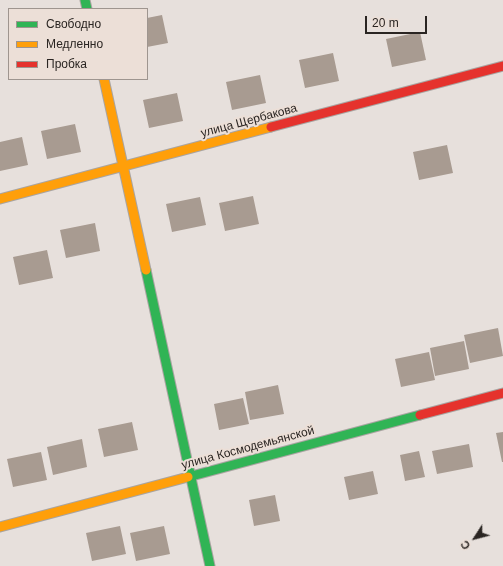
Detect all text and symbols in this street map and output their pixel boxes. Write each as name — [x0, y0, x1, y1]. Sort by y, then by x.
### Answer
legend — [8, 8, 148, 80]
scale bar — [367, 8, 429, 34]
text: 20 m — [372, 16, 399, 30]
text: Свободно — [46, 17, 101, 31]
text: Медленно — [46, 37, 103, 51]
text: Пробка — [46, 57, 87, 71]
street label: улица Щербакова — [199, 101, 299, 141]
street label: улица Космодемьянской — [180, 423, 316, 473]
north arrow — [455, 518, 495, 558]
text: С — [458, 538, 472, 552]

